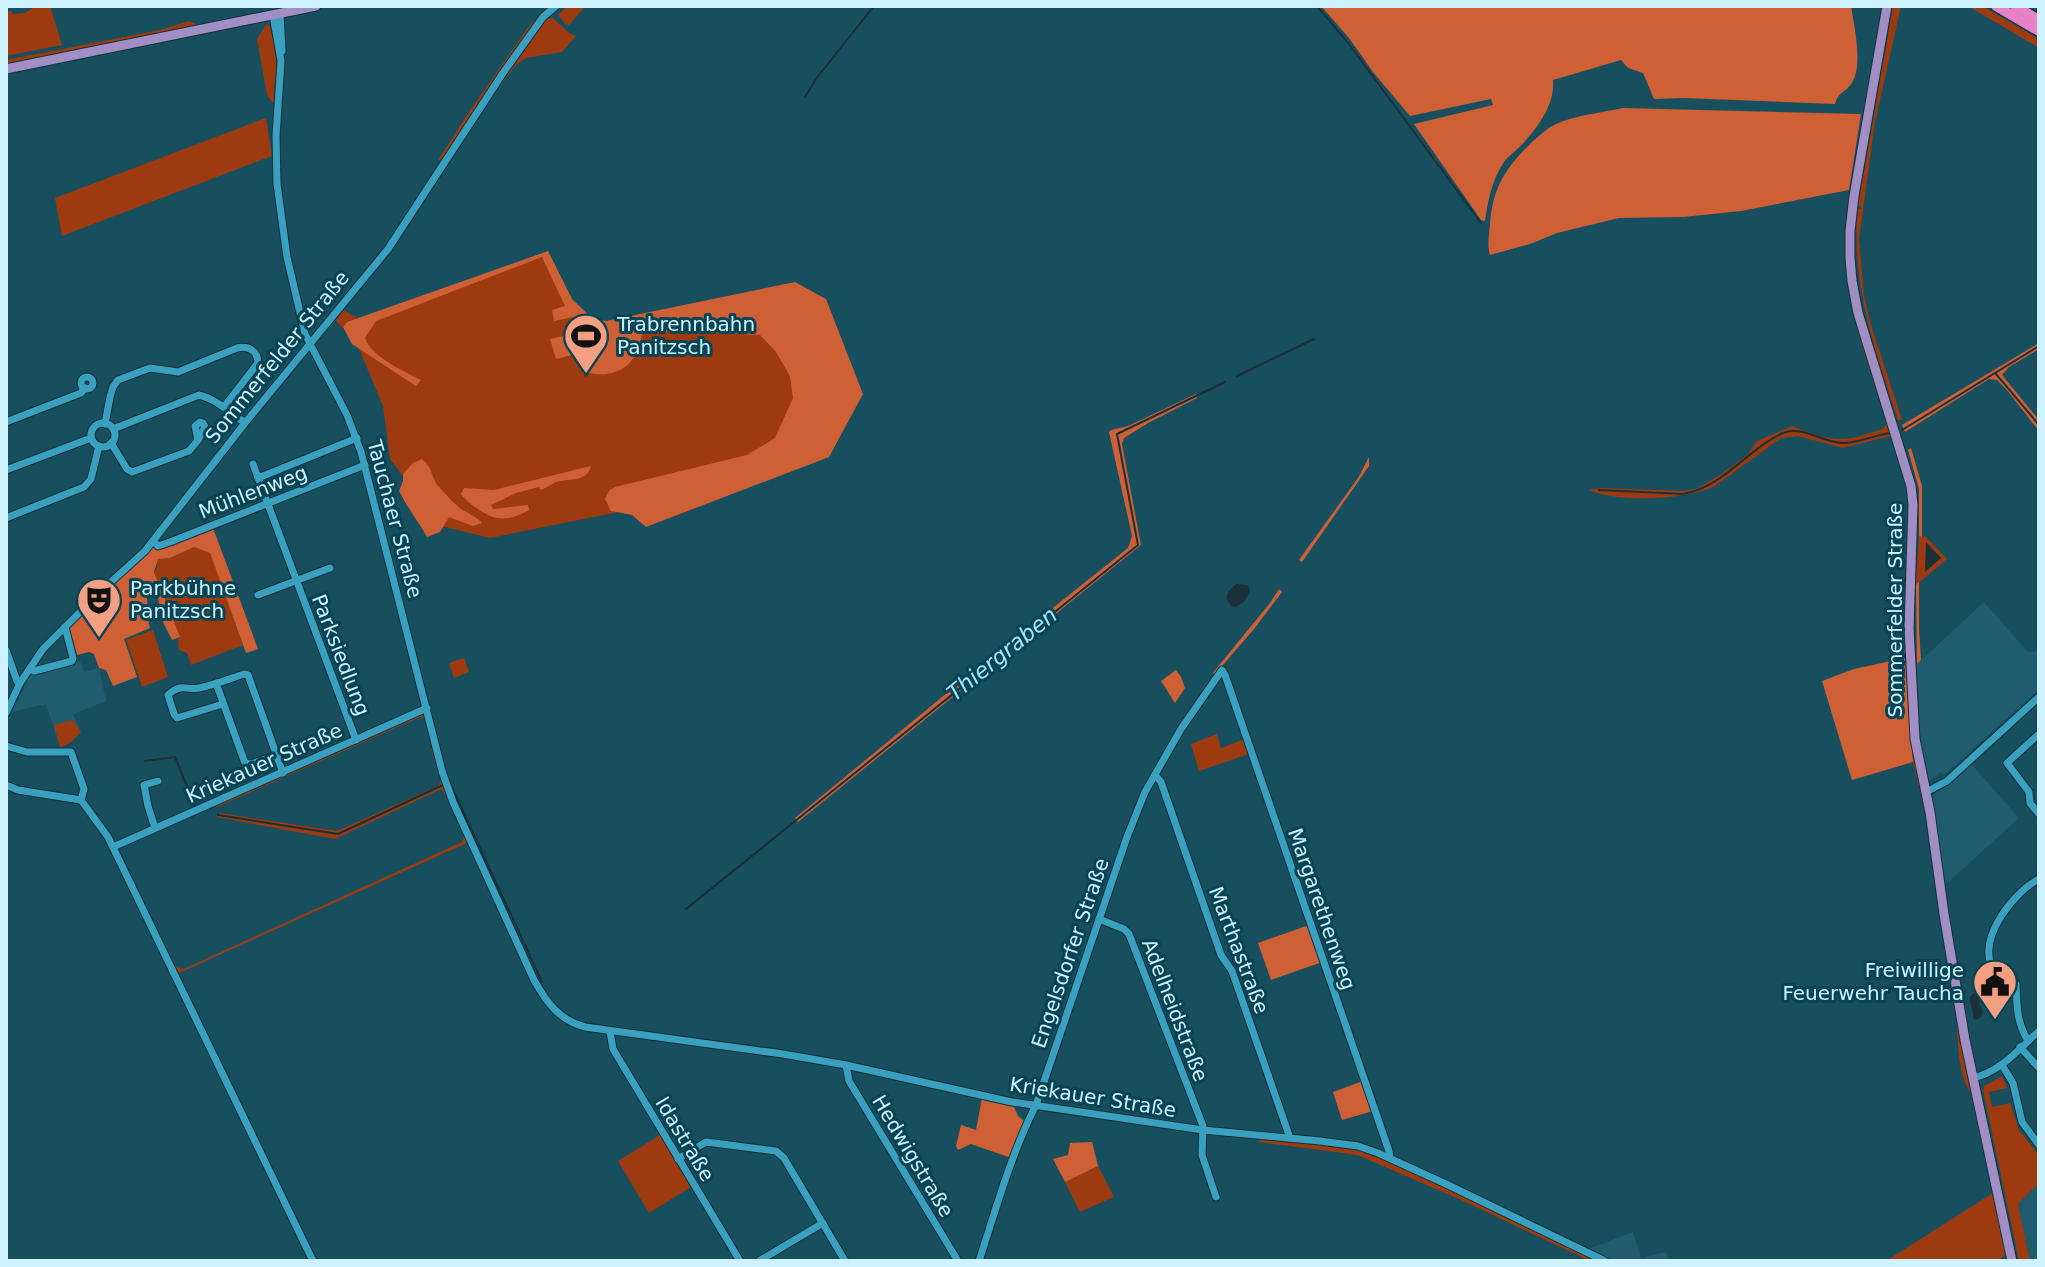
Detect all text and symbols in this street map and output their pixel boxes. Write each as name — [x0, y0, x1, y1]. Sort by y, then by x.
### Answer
street label: Sommerfelder Straße — [200, 266, 354, 448]
sports icon: Trabrennbahn Panitzsch — [562, 312, 610, 375]
place label: Trabrennbahn Panitzsch — [616, 312, 755, 359]
street label: Tauchaer Straße — [362, 436, 428, 601]
street label: Mühlenweg — [195, 460, 311, 524]
street label: Sommerfelder Straße — [1883, 503, 1907, 717]
theatre icon: Parkbühne Panitzsch — [75, 576, 123, 639]
place label: Parkbühne Panitzsch — [130, 576, 236, 623]
street label: Parksiedlung — [307, 591, 375, 719]
water label: Thiergraben — [942, 602, 1062, 706]
street label: Kriekauer Straße — [182, 718, 346, 808]
street label: Margarethenweg — [1283, 825, 1361, 993]
street label: Engelsdorfer Straße — [1026, 855, 1114, 1051]
street label: Marthastraße — [1204, 883, 1274, 1017]
street label: Adelheidstraße — [1137, 935, 1213, 1085]
place label: Freiwillige Feuerwehr Taucha — [1782, 958, 1964, 1005]
public building icon: Freiwillige Feuerwehr Taucha — [1971, 958, 2019, 1021]
street label: Kriekauer Straße — [1008, 1072, 1178, 1122]
street label: Hedwigstraße — [867, 1091, 959, 1221]
street label: Idastraße — [650, 1092, 720, 1186]

